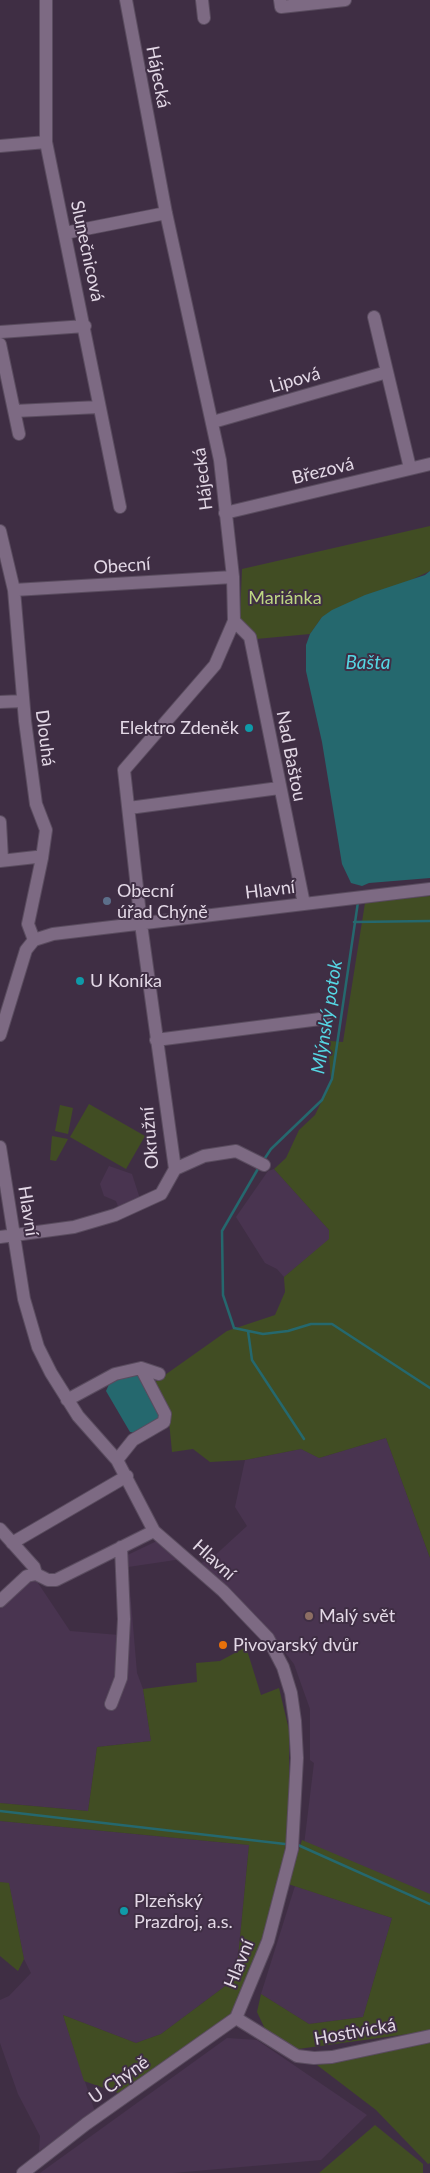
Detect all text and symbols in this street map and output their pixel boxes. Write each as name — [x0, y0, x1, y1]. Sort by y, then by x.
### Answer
street label: Hájecká — [141, 44, 175, 110]
street label: Slunečnicová — [66, 198, 108, 304]
street label: Lipová — [267, 363, 323, 397]
street label: Hájecká — [188, 446, 218, 512]
street label: Březová — [290, 453, 356, 489]
street label: Obecní — [93, 553, 151, 579]
park label: Mariánka — [248, 587, 322, 609]
water label: Bašta — [346, 652, 390, 674]
street label: Dlouhá — [31, 708, 59, 768]
street label: Nad Baštou — [272, 709, 310, 803]
place label: Elektro Zdeněk — [120, 717, 239, 739]
marker: Elektro Zdeněk — [243, 722, 255, 734]
street label: Hlavní — [244, 876, 296, 904]
place label: Obecní úřad Chýně — [117, 880, 208, 922]
marker: Obecní úřad Chýně — [101, 895, 113, 907]
water label: Mlýnský potok — [307, 958, 347, 1076]
place label: U Koníka — [90, 970, 162, 992]
marker: U Koníka — [74, 975, 86, 987]
street label: Okružní — [137, 1106, 163, 1170]
street label: Hlavní — [13, 1184, 43, 1238]
street label: Hlavní — [188, 1535, 240, 1585]
place label: Malý svět — [319, 1605, 395, 1627]
marker: Malý svět — [303, 1610, 315, 1622]
place label: Pivovarský dvůr — [233, 1634, 358, 1656]
marker: Pivovarský dvůr — [217, 1639, 229, 1651]
place label: Plzeňský Prazdroj, a.s. — [134, 1890, 233, 1932]
marker: Plzeňský Prazdroj, a.s. — [118, 1905, 130, 1917]
street label: Hlavní — [220, 1937, 258, 1991]
street label: Hostivická — [312, 2014, 398, 2050]
street label: U Chýně — [85, 2052, 153, 2108]

